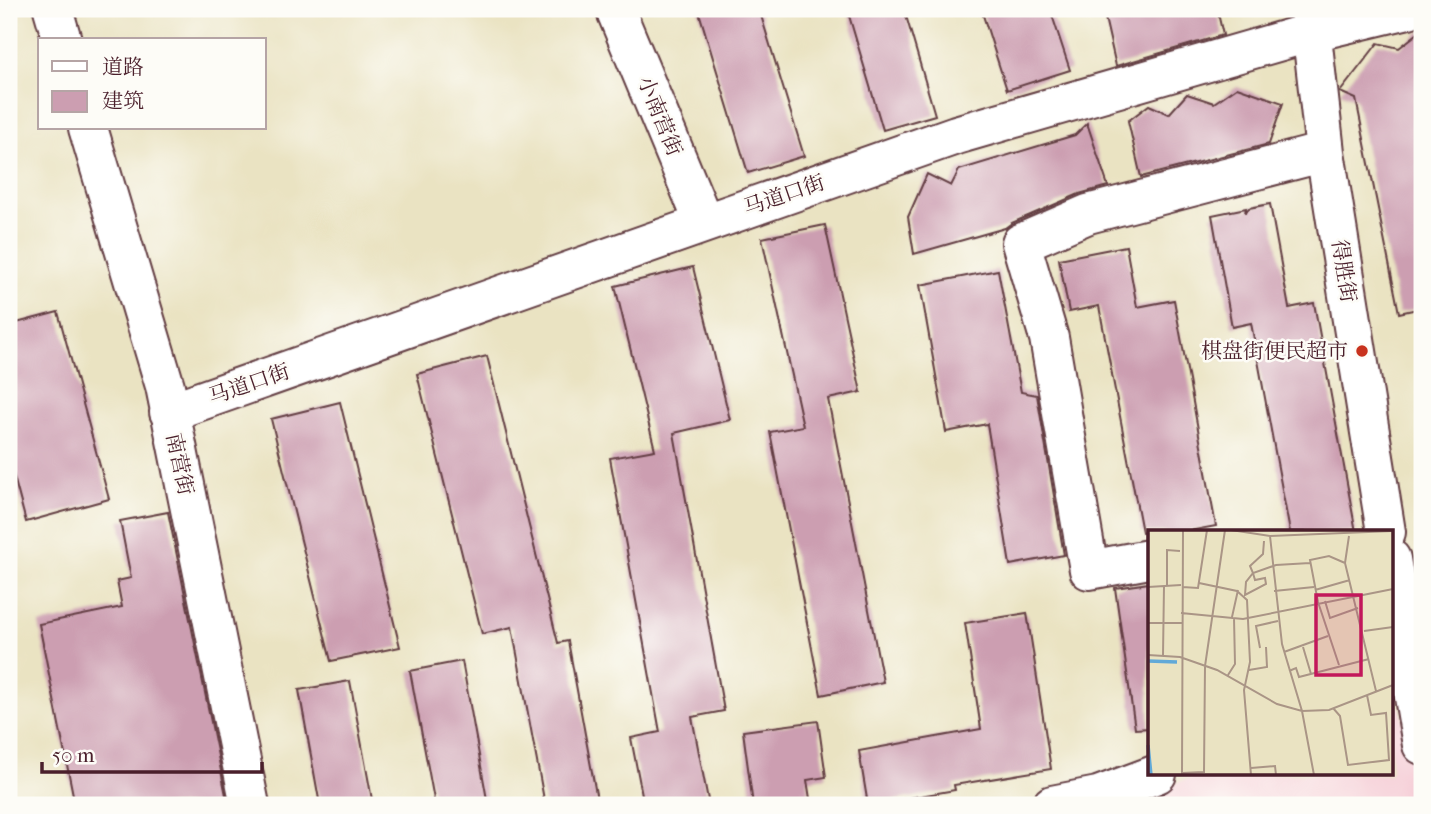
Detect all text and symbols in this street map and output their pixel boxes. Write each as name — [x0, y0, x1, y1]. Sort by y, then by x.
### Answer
legend — [38, 38, 266, 130]
text: 道路 — [102, 55, 144, 79]
street label: 小南营街 — [633, 73, 687, 159]
text: 建筑 — [102, 89, 144, 113]
street label: 马道口街 — [740, 170, 828, 220]
street label: 得胜街 — [1327, 238, 1361, 304]
place label: 棋盘街便民超市 — [1201, 339, 1348, 363]
marker: 棋盘街便民超市 — [1354, 343, 1370, 359]
street label: 马道口街 — [205, 359, 293, 409]
street label: 南营街 — [162, 431, 198, 497]
inset map — [1148, 530, 1392, 776]
scale bar — [42, 730, 262, 774]
text: 50 m — [52, 743, 95, 767]

